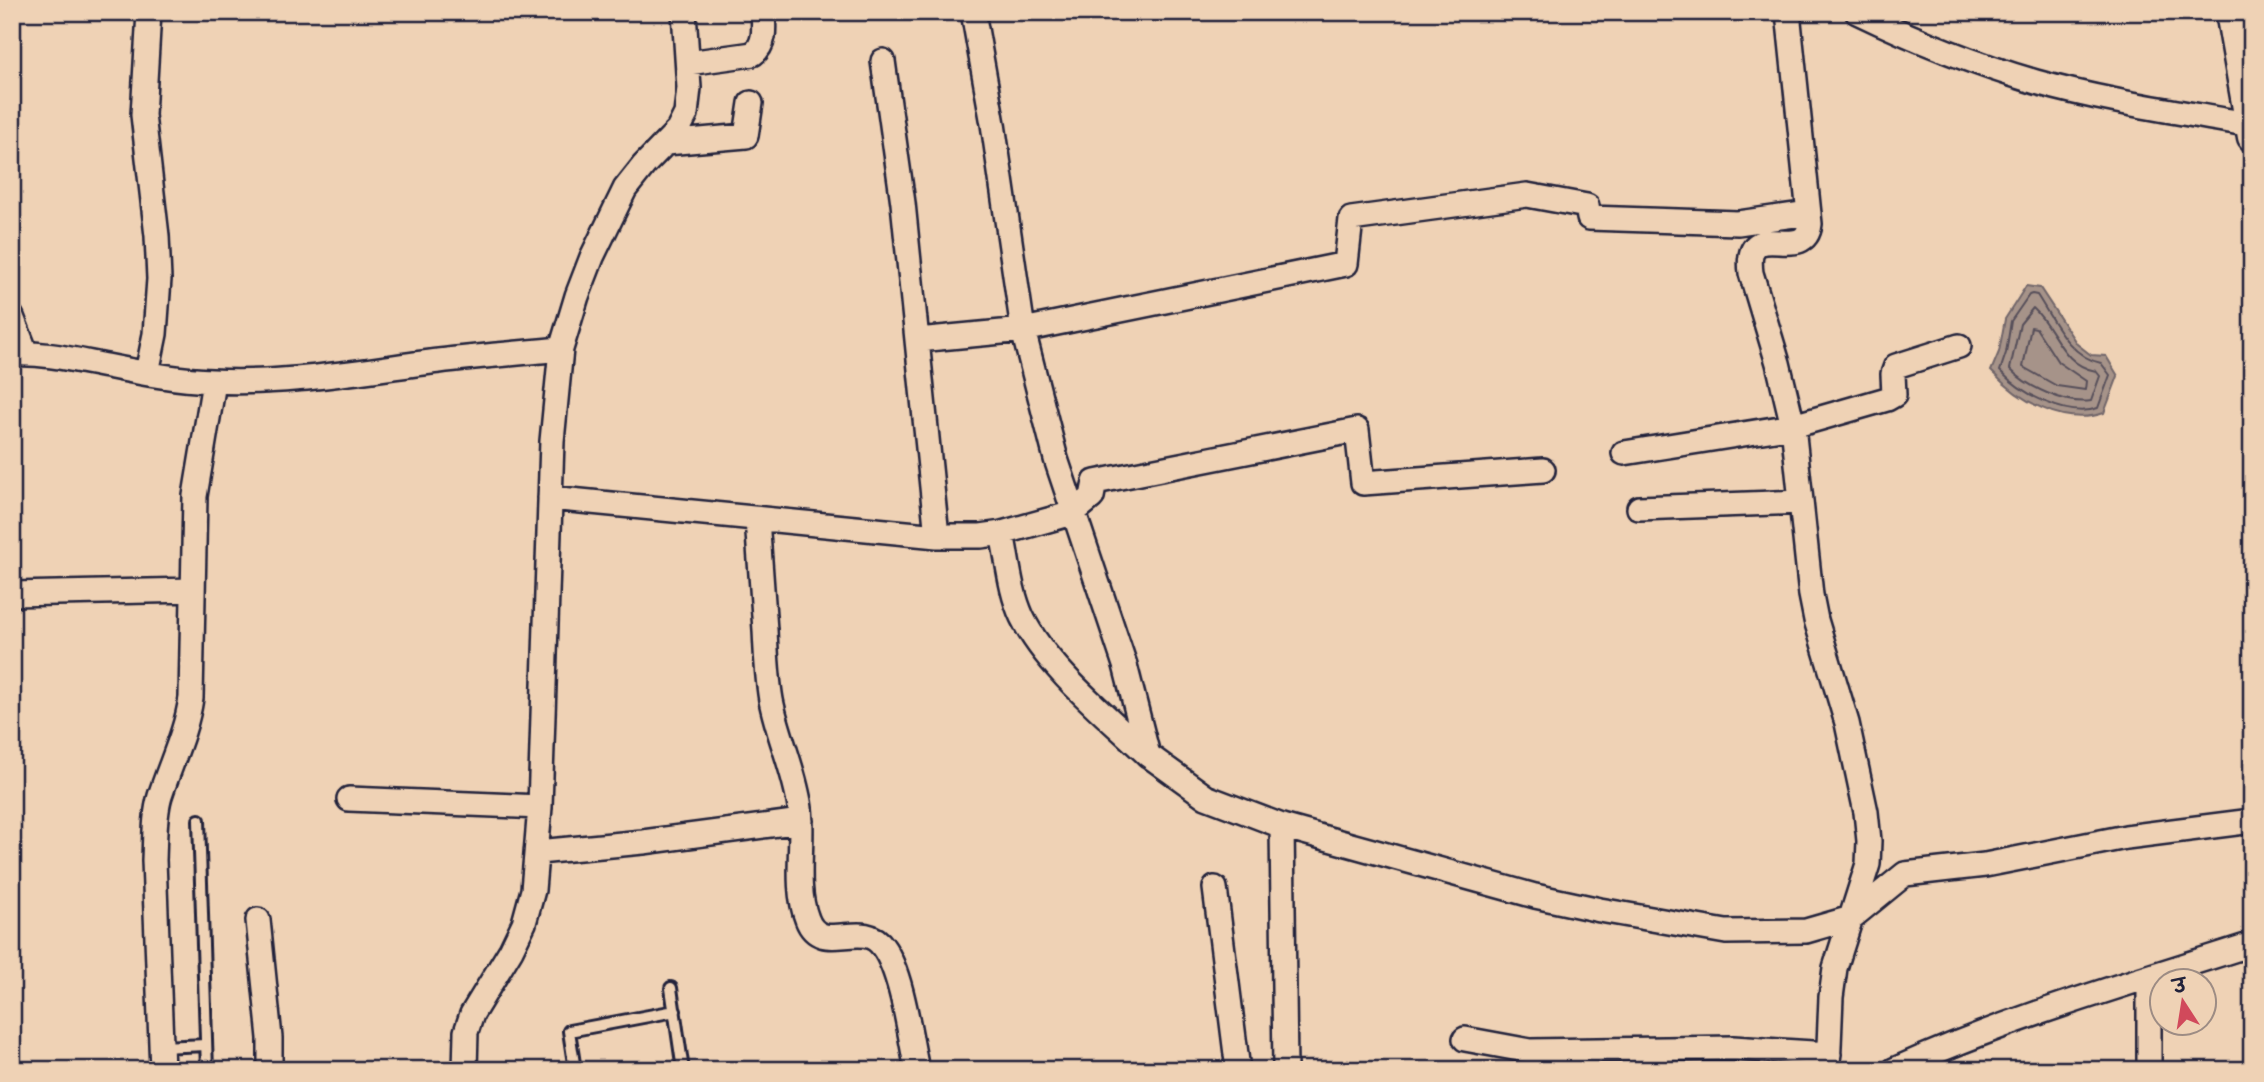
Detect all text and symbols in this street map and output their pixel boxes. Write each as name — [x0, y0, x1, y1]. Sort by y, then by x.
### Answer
north arrow — [2148, 967, 2218, 1036]
text: उ — [2169, 974, 2191, 1000]

